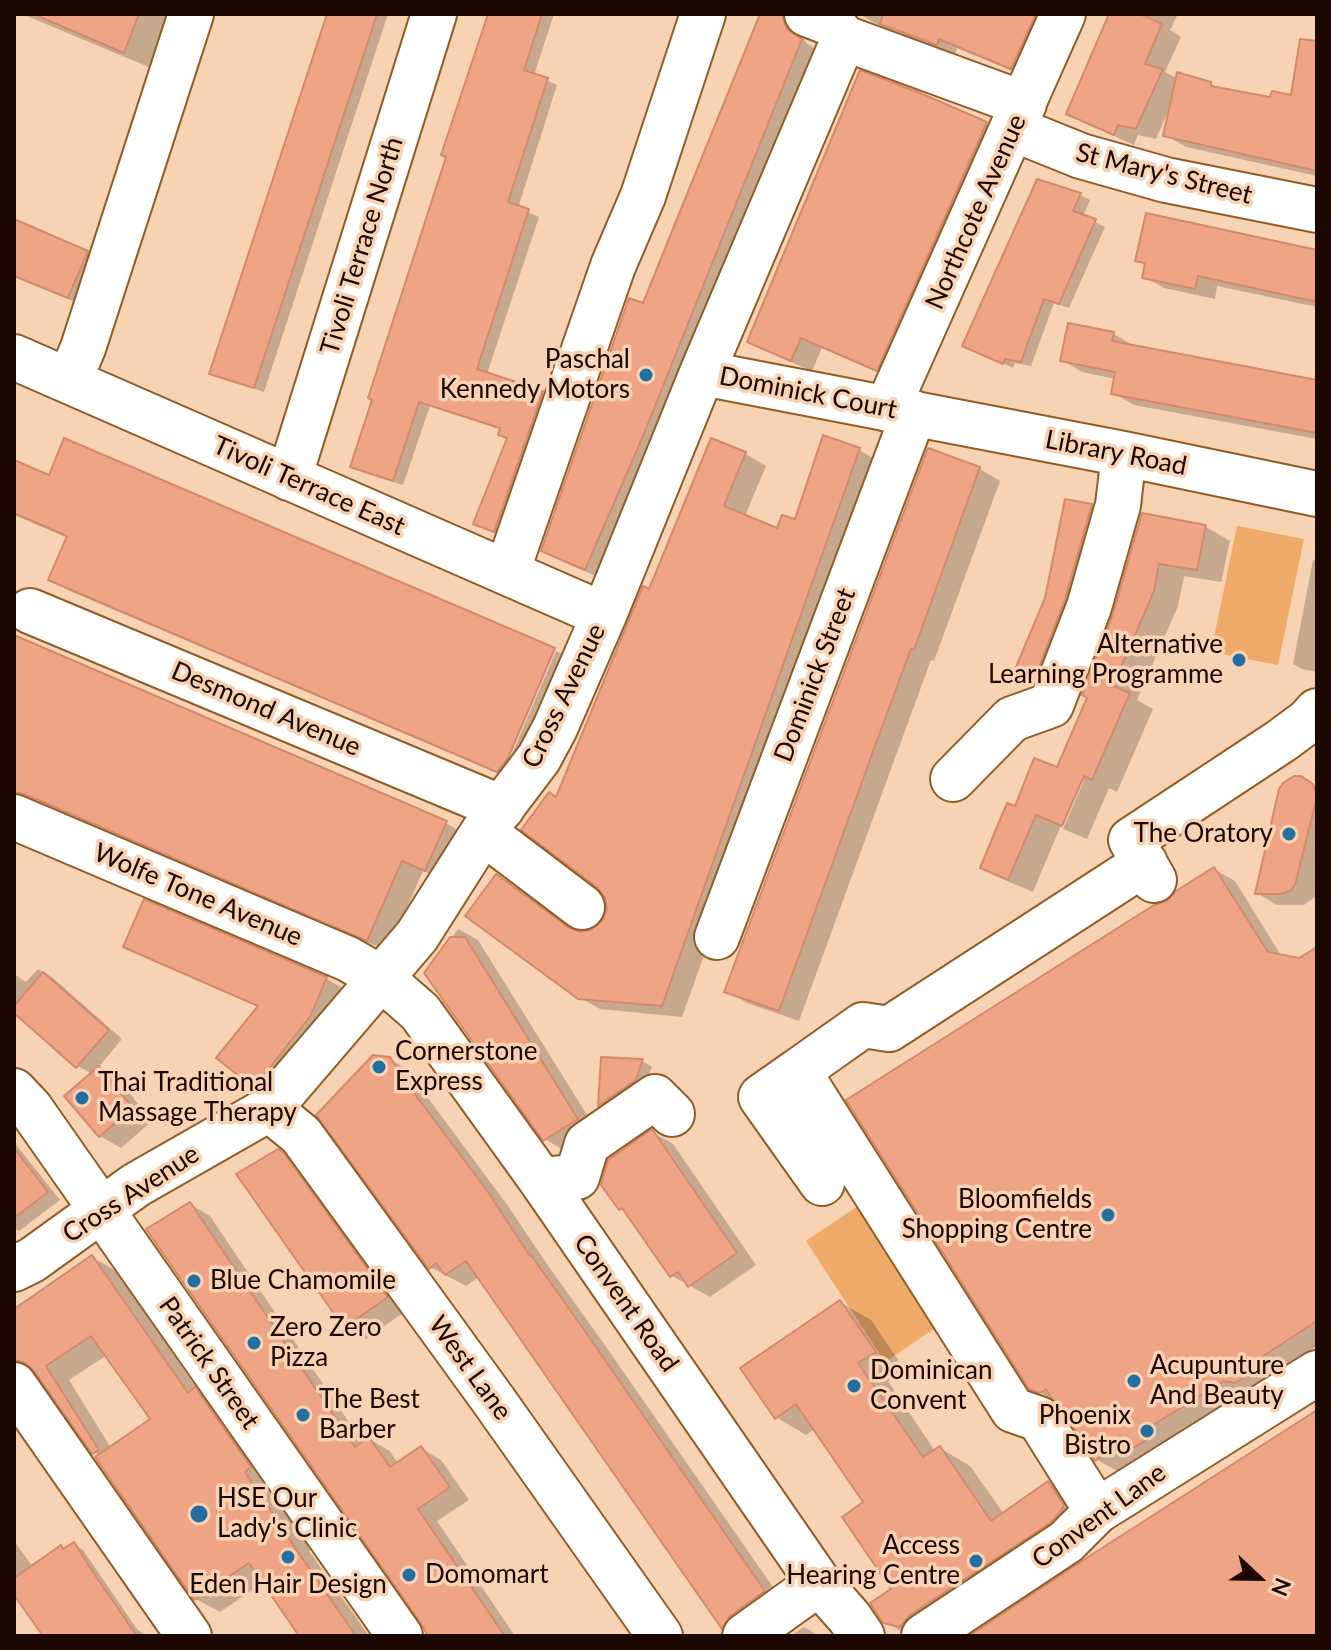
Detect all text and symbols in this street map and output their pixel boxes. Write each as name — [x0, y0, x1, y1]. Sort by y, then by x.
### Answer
street label: Northcote Avenue — [919, 110, 1033, 314]
street label: Tivoli Terrace North — [314, 133, 410, 359]
street label: St Mary's Street — [1073, 137, 1255, 211]
place label: Paschal Kennedy Motors — [440, 344, 630, 406]
street label: Dominick Court — [717, 361, 899, 425]
marker: Paschal Kennedy Motors — [637, 366, 655, 384]
street label: Library Road — [1043, 424, 1189, 482]
street label: Tivoli Terrace East — [208, 430, 410, 542]
street label: Dominick Street — [768, 584, 862, 766]
street label: Cross Avenue — [516, 619, 612, 773]
place label: Alternative Learning Programme — [988, 629, 1223, 690]
marker: Alternative Learning Programme — [1230, 651, 1248, 669]
street label: Desmond Avenue — [167, 655, 365, 763]
place label: The Oratory — [1134, 818, 1273, 850]
marker: The Oratory — [1280, 825, 1298, 843]
street label: Wolfe Tone Avenue — [89, 837, 307, 953]
place label: Cornerstone Express — [395, 1036, 537, 1098]
marker: Cornerstone Express — [370, 1058, 388, 1076]
place label: Thai Traditional Massage Therapy — [98, 1067, 297, 1128]
marker: Thai Traditional Massage Therapy — [73, 1089, 91, 1107]
street label: Cross Avenue — [57, 1138, 205, 1250]
place label: Bloomfields Shopping Centre — [902, 1184, 1092, 1246]
marker: Bloomfields Shopping Centre — [1099, 1206, 1117, 1224]
street label: Convent Road — [567, 1228, 685, 1378]
place label: Blue Chamomile — [210, 1265, 396, 1297]
marker: Blue Chamomile — [185, 1272, 203, 1290]
street label: Patrick Street — [152, 1291, 266, 1435]
street label: West Lane — [422, 1310, 518, 1426]
place label: Zero Zero Pizza — [270, 1312, 382, 1374]
marker: Zero Zero Pizza — [245, 1334, 263, 1352]
place label: Acupunture And Beauty — [1150, 1350, 1284, 1412]
place label: Dominican Convent — [870, 1355, 993, 1416]
marker: Acupunture And Beauty — [1125, 1372, 1143, 1390]
marker: Dominican Convent — [845, 1377, 863, 1395]
place label: The Best Barber — [319, 1384, 420, 1446]
place label: Phoenix Bistro — [1039, 1400, 1131, 1462]
marker: The Best Barber — [294, 1406, 312, 1424]
marker: Phoenix Bistro — [1138, 1422, 1156, 1440]
street label: Convent Lane — [1026, 1457, 1172, 1575]
place label: HSE Our Lady's Clinic — [217, 1483, 357, 1544]
marker: HSE Our Lady's Clinic — [188, 1503, 210, 1525]
place label: Access Hearing Centre — [786, 1530, 960, 1592]
north arrow — [1219, 1538, 1299, 1618]
marker: Eden Hair Design — [279, 1548, 297, 1566]
marker: Access Hearing Centre — [967, 1552, 985, 1570]
place label: Domomart — [425, 1559, 549, 1591]
marker: Domomart — [400, 1566, 418, 1584]
place label: Eden Hair Design — [189, 1569, 387, 1601]
text: N — [1266, 1574, 1297, 1600]

